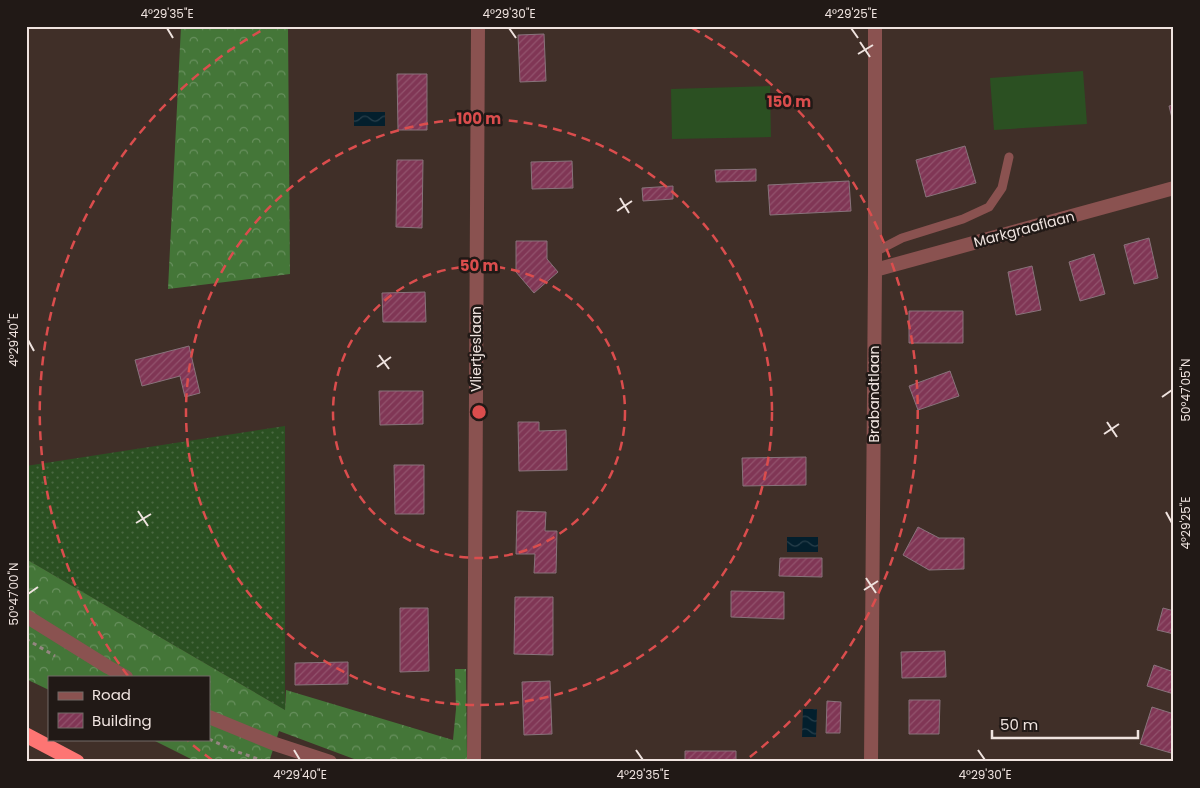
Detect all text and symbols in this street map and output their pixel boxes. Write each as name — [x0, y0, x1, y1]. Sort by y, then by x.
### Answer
text: 4°29'35"E — [140, 5, 194, 22]
text: 4°29'30"E — [482, 5, 536, 22]
text: 4°29'25"E — [825, 5, 877, 22]
text: 150 m — [767, 91, 811, 112]
text: 100 m — [457, 108, 501, 129]
street label: Markgraaflaan — [971, 206, 1077, 252]
text: 50 m — [460, 255, 498, 276]
street label: Vliertjeslaan — [466, 306, 486, 392]
text: 4°29'40"E — [5, 313, 22, 367]
street label: Brabandtlaan — [864, 345, 884, 443]
text: 50°47'05"N — [1177, 358, 1194, 422]
centre of rings — [470, 403, 488, 421]
text: 4°29'25"E — [1177, 497, 1194, 549]
text: 50°47'00"N — [5, 562, 22, 626]
legend — [48, 676, 210, 740]
text: Road — [92, 684, 131, 705]
scale bar — [992, 708, 1139, 740]
text: Building — [92, 710, 152, 731]
text: 50 m — [1000, 714, 1038, 735]
text: 4°29'40"E — [273, 766, 327, 783]
text: 4°29'35"E — [616, 766, 670, 783]
text: 4°29'30"E — [958, 766, 1012, 783]

